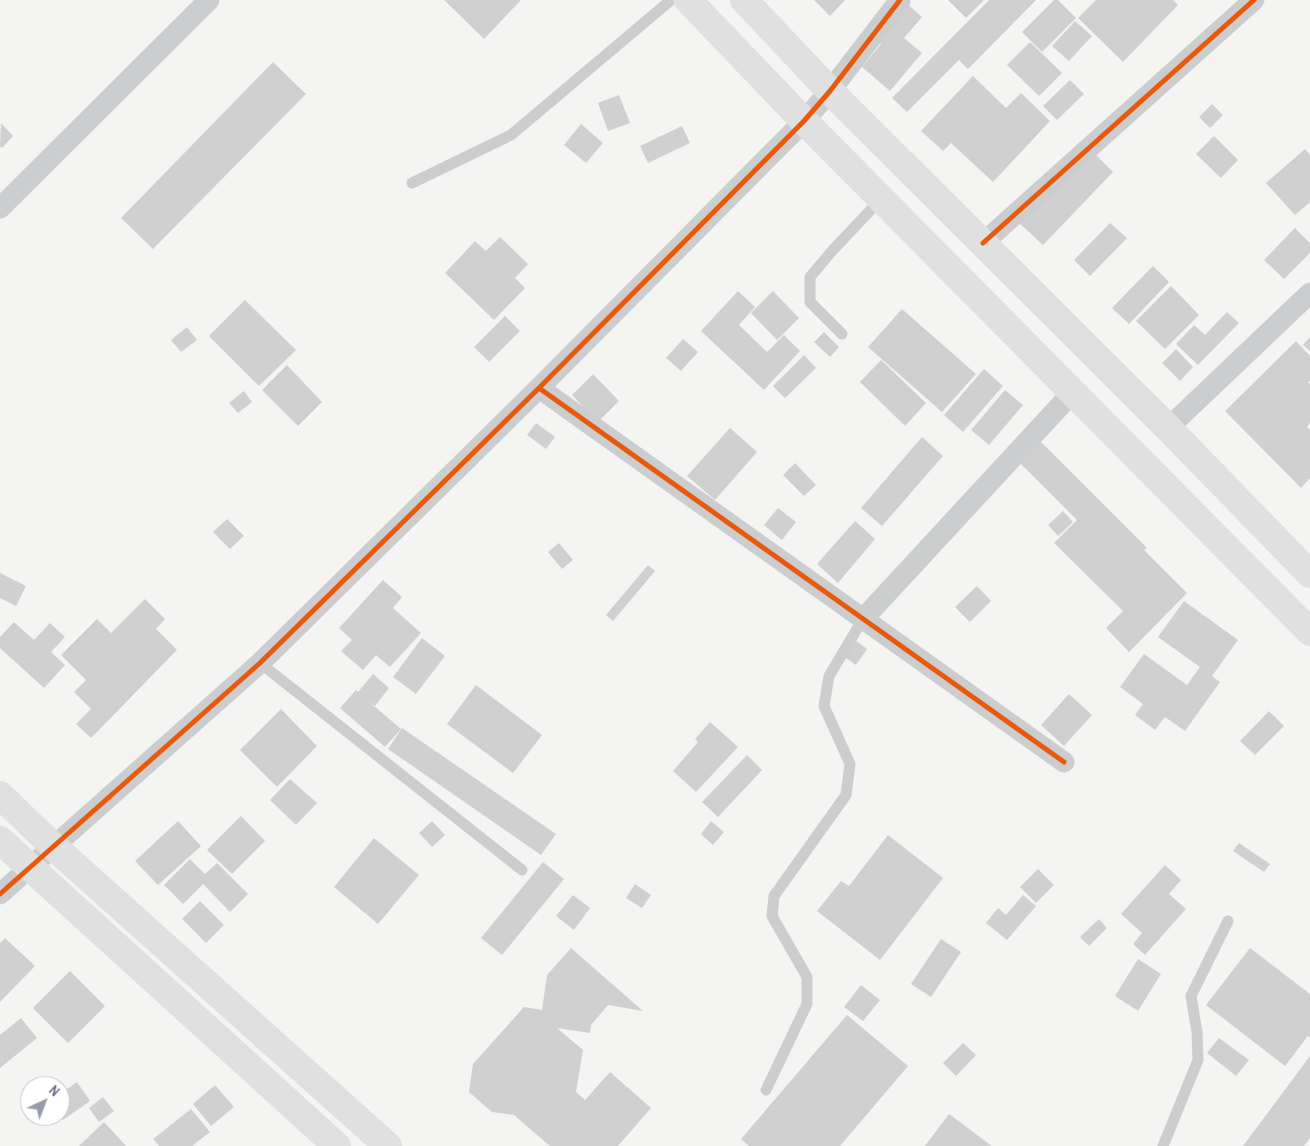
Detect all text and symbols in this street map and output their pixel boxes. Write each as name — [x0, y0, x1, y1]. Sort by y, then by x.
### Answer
north arrow — [20, 1076, 70, 1126]
text: N — [45, 1081, 64, 1100]

